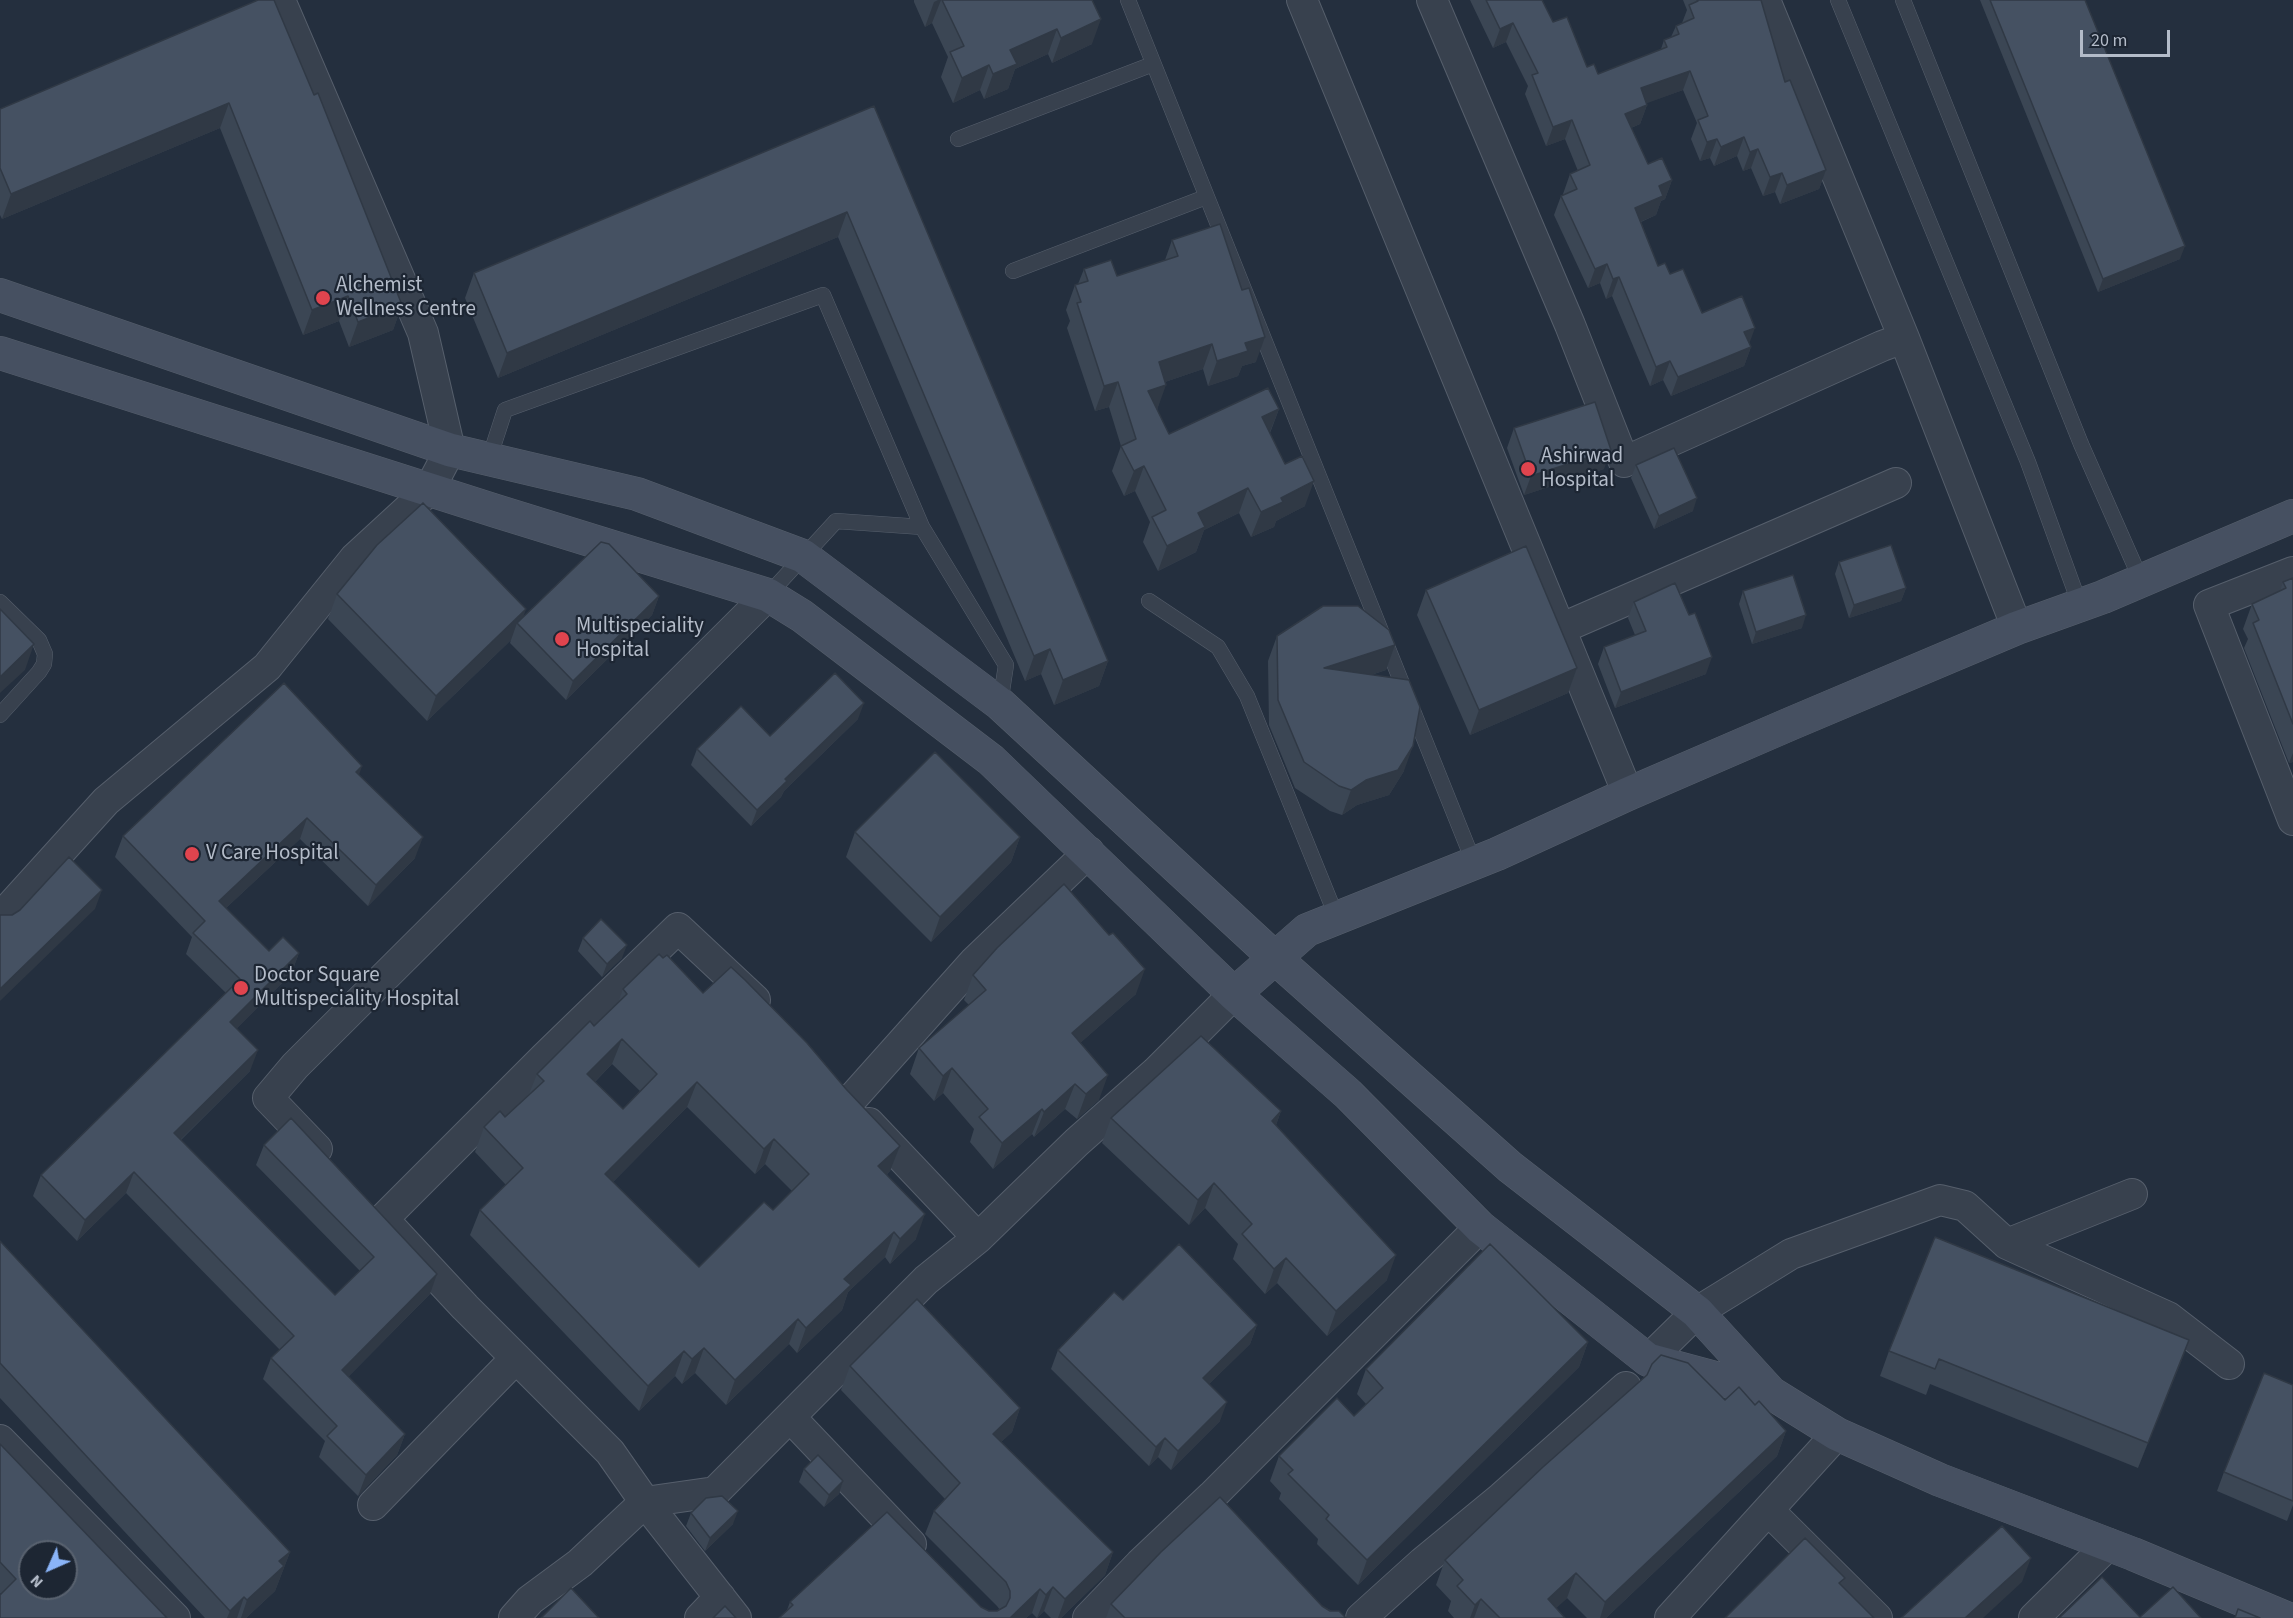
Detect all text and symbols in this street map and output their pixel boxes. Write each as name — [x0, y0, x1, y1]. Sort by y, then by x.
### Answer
scale bar — [2083, 18, 2173, 56]
text: 20 m — [2091, 28, 2127, 53]
place label: Alchemist Wellness Centre — [336, 273, 476, 323]
marker: Alchemist Wellness Centre — [314, 289, 332, 307]
place label: Ashirwad Hospital — [1541, 444, 1623, 494]
marker: Ashirwad Hospital — [1519, 460, 1537, 478]
place label: Multispeciality Hospital — [576, 614, 704, 664]
marker: Multispeciality Hospital — [553, 630, 571, 648]
place label: V Care Hospital — [206, 841, 339, 867]
marker: V Care Hospital — [183, 845, 201, 863]
place label: Doctor Square Multispeciality Hospital — [254, 963, 459, 1013]
marker: Doctor Square Multispeciality Hospital — [232, 979, 250, 997]
north arrow — [18, 1540, 78, 1600]
text: N — [25, 1570, 48, 1593]

